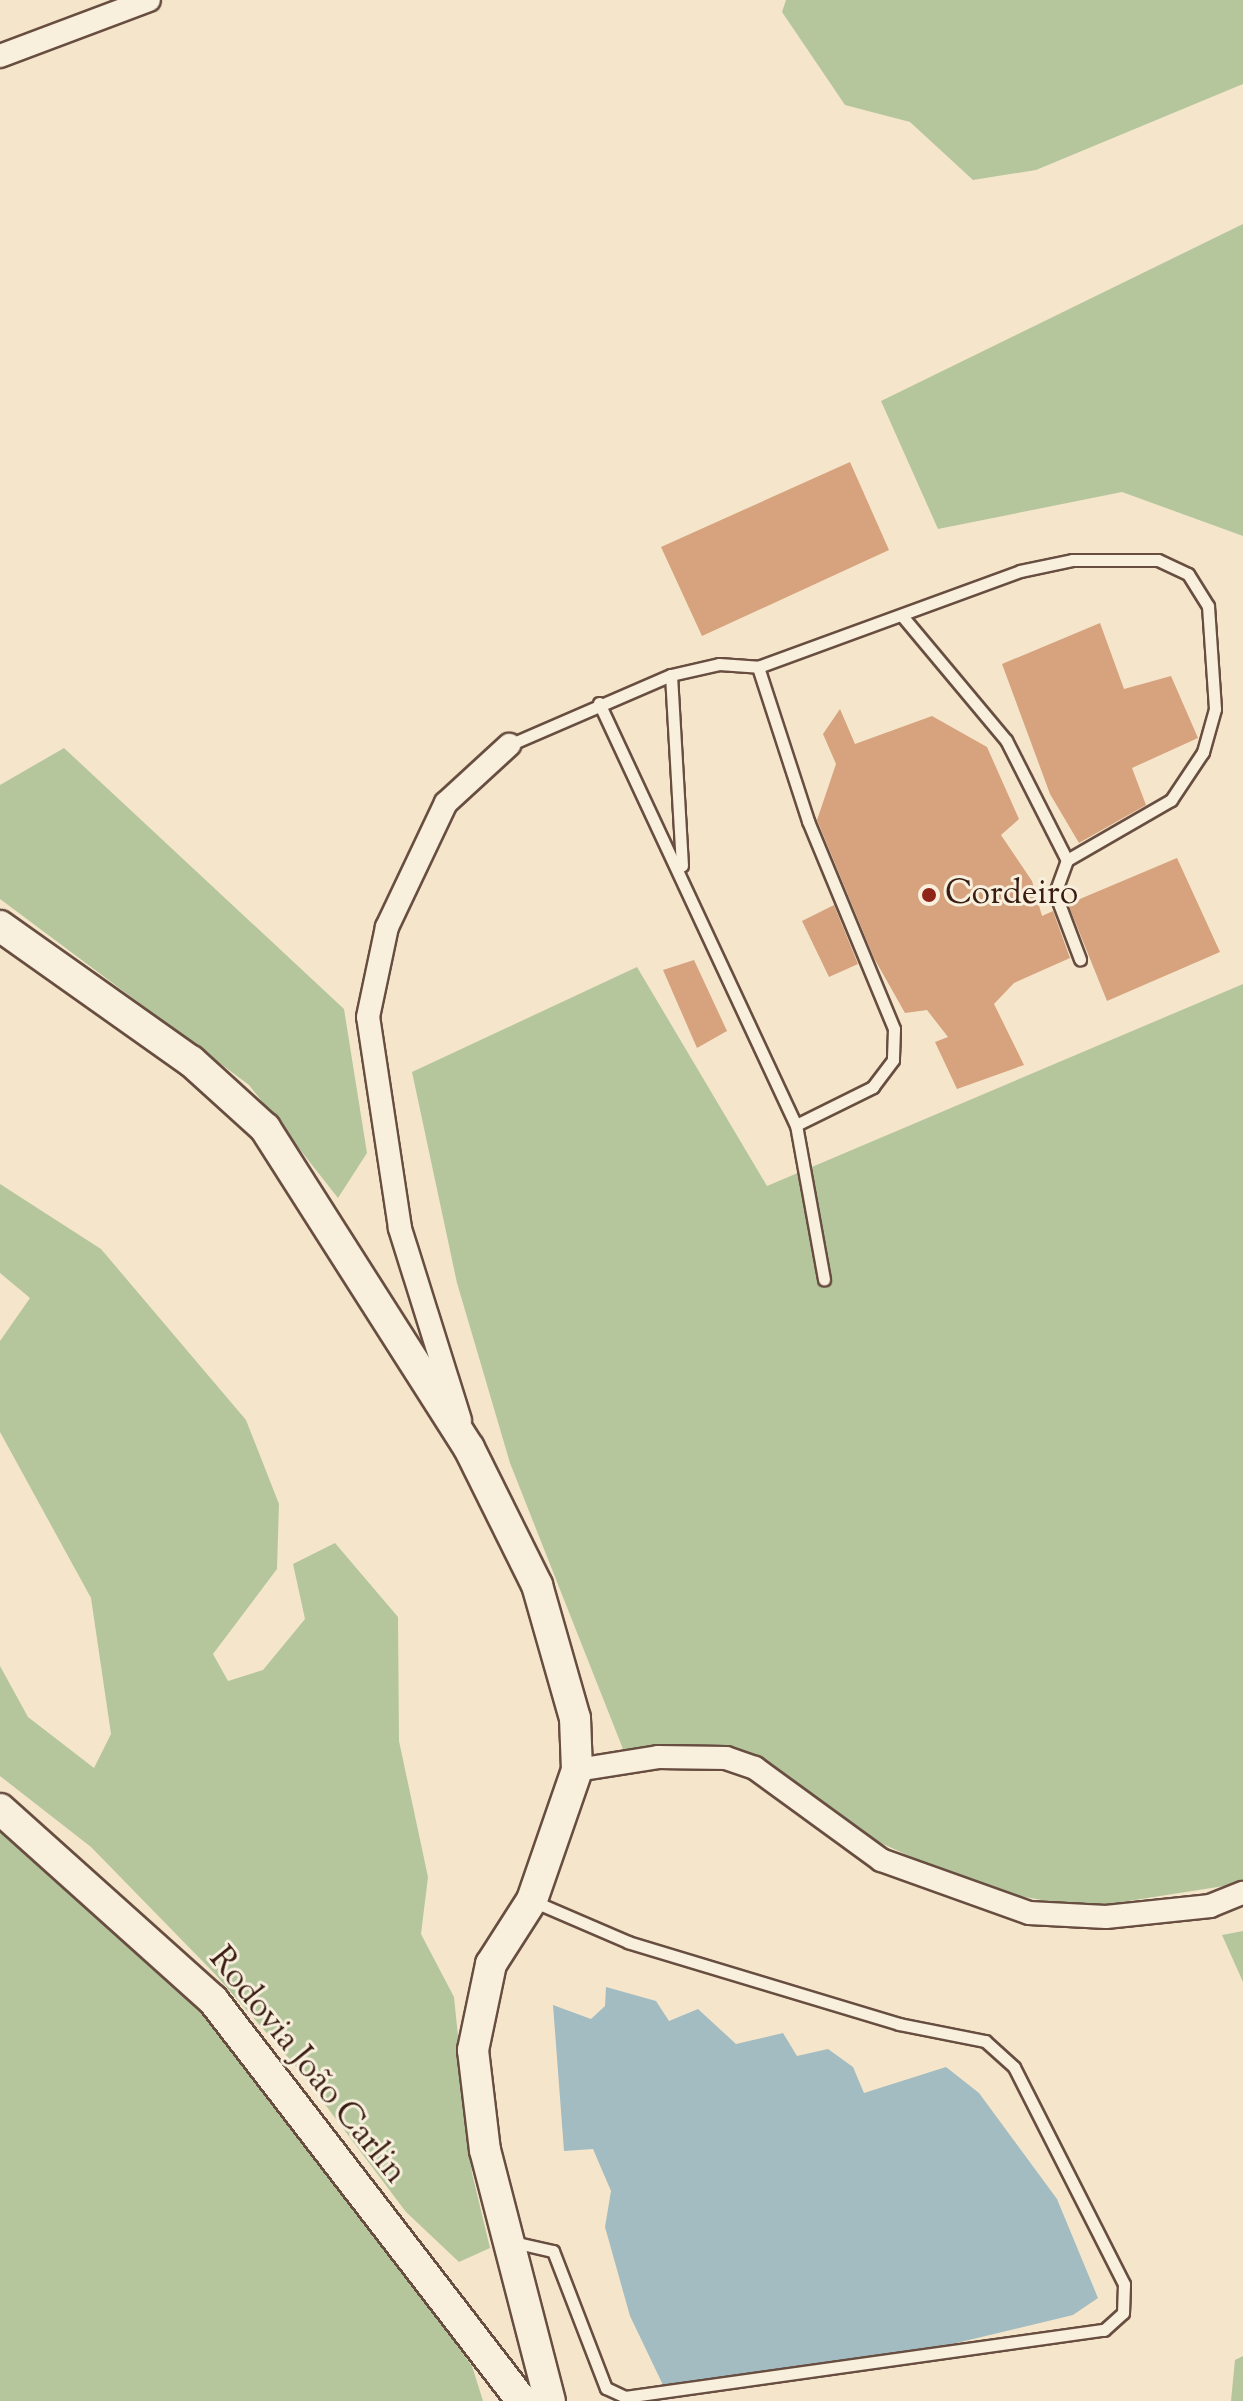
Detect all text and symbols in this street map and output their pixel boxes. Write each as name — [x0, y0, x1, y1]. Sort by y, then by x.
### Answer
place label: Cordeiro — [945, 875, 1078, 915]
marker: Cordeiro — [920, 886, 938, 904]
street label: Rodovia João Carlin — [199, 1940, 415, 2192]

